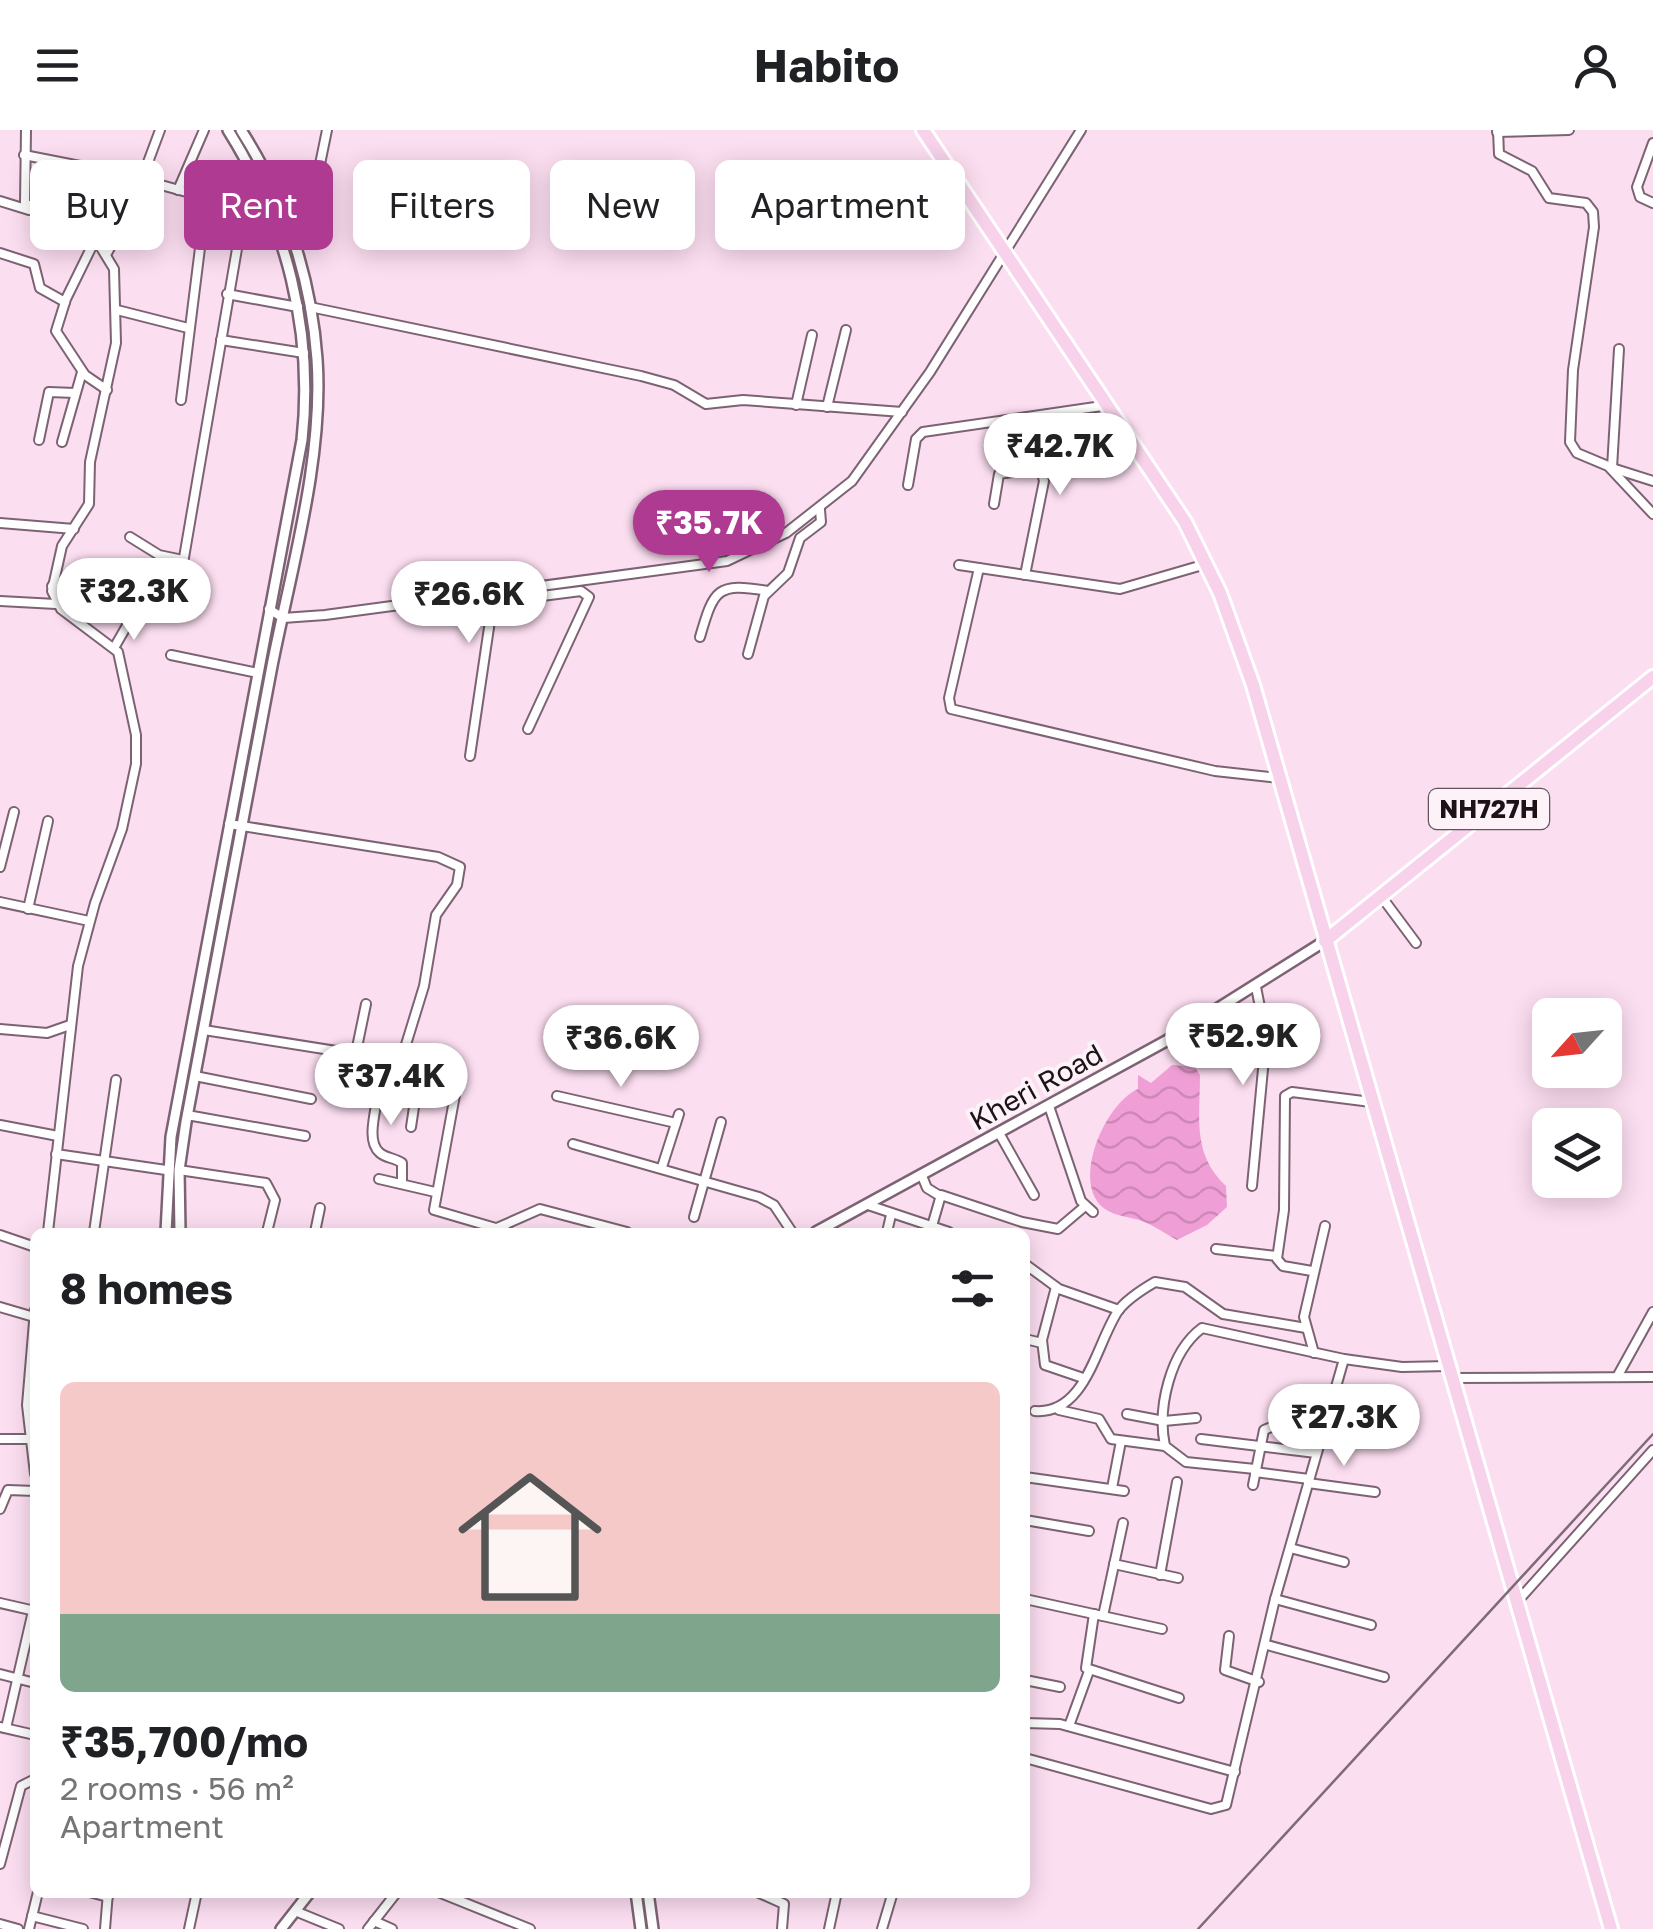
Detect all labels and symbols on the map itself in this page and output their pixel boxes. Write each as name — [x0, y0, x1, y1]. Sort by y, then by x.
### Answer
pin: ₹42.7K — [979, 413, 1141, 498]
pin: ₹35.7K — [628, 490, 790, 575]
pin: ₹32.3K — [53, 558, 215, 643]
pin: ₹26.6K — [388, 561, 550, 646]
road number: NH727H — [1429, 789, 1549, 829]
north arrow — [1532, 998, 1622, 1088]
pin: ₹52.9K — [1162, 1003, 1324, 1088]
pin: ₹36.6K — [540, 1005, 702, 1090]
street label: Kheri Road — [964, 1037, 1108, 1137]
pin: ₹37.4K — [310, 1043, 472, 1128]
pin: ₹27.3K — [1263, 1384, 1425, 1469]

